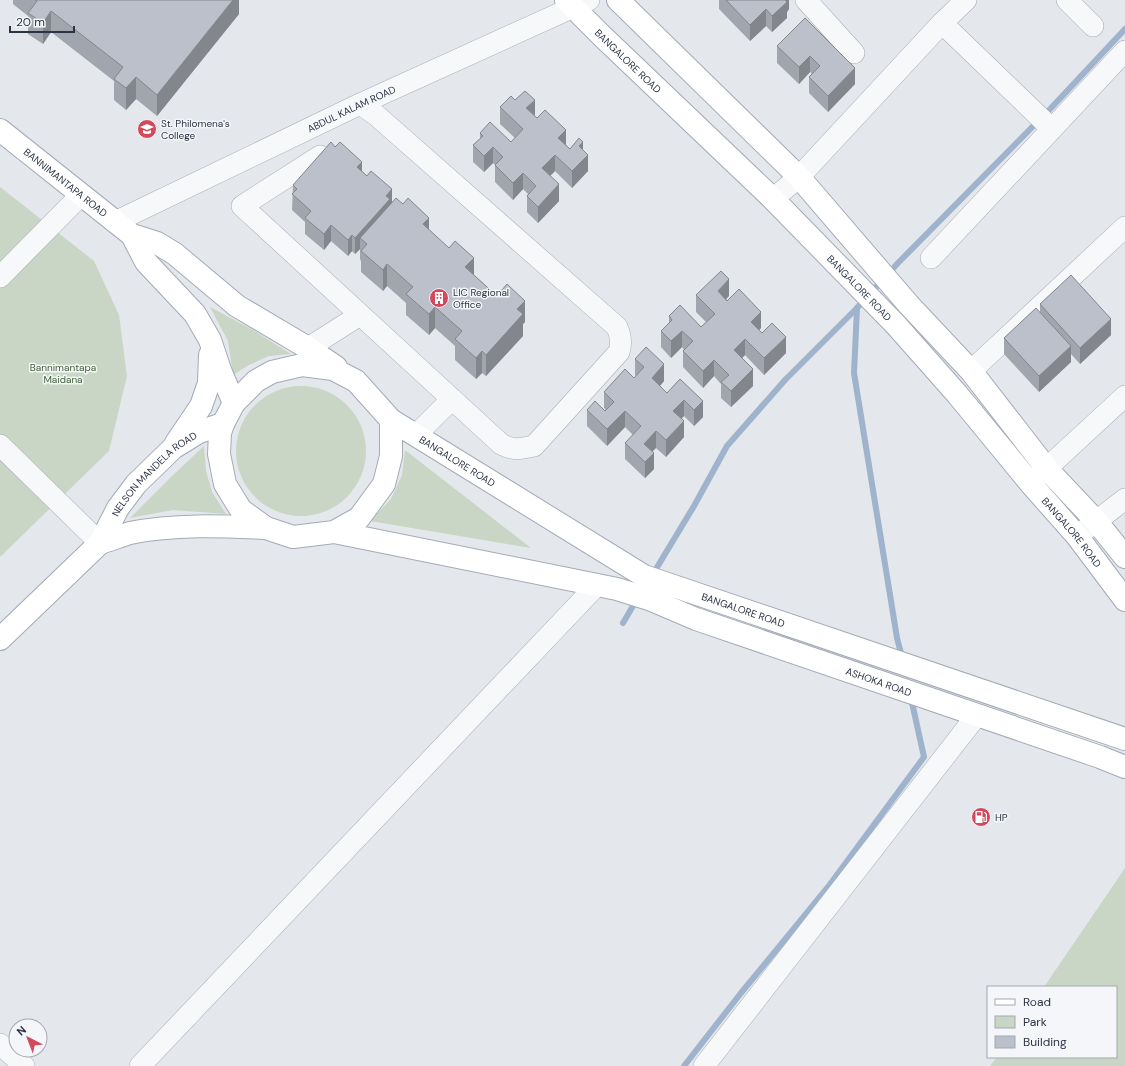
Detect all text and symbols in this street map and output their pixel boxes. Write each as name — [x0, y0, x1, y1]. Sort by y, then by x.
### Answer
scale bar — [10, 8, 74, 34]
text: 20 m — [16, 14, 45, 30]
street label: BANGALORE ROAD — [592, 26, 664, 96]
street label: ABDUL KALAM ROAD — [305, 83, 398, 136]
place label: St. Philomena's College — [161, 117, 230, 142]
school or university icon: St. Philomena's College — [136, 118, 158, 140]
street label: BANNIMANTAPA ROAD — [21, 145, 110, 220]
street label: BANGALORE ROAD — [824, 252, 894, 324]
place label: LIC Regional Office — [453, 286, 509, 311]
building icon: LIC Regional Office — [428, 287, 450, 309]
park label: Bannimantapa Maidana — [30, 361, 96, 386]
street label: NELSON MANDELA ROAD — [109, 429, 199, 519]
street label: BANGALORE ROAD — [417, 433, 498, 490]
street label: BANGALORE ROAD — [1039, 495, 1104, 570]
street label: BANGALORE ROAD — [700, 590, 787, 630]
street label: ASHOKA ROAD — [844, 665, 913, 699]
fuel station icon: HP — [970, 806, 992, 828]
place label: HP — [995, 811, 1008, 824]
legend — [987, 986, 1117, 1058]
text: Road — [1023, 994, 1051, 1010]
text: Park — [1023, 1014, 1047, 1030]
north arrow — [8, 1018, 48, 1058]
text: N — [14, 1023, 29, 1038]
text: Building — [1023, 1034, 1067, 1050]

